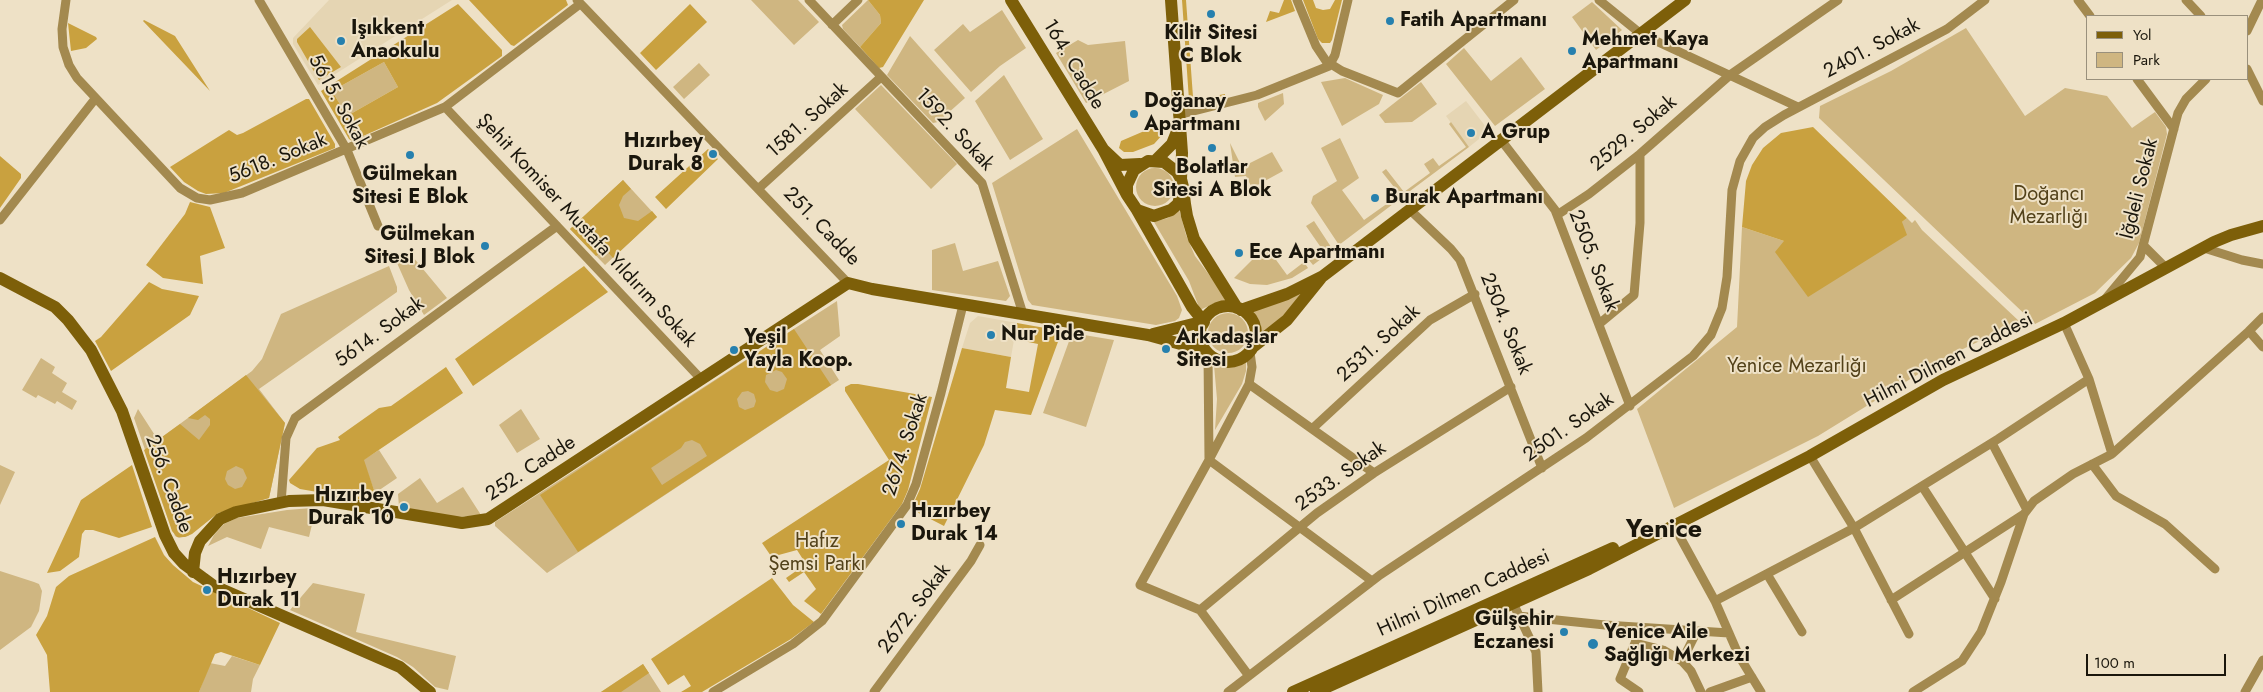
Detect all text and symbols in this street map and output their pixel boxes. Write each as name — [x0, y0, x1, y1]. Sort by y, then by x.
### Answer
marker: Kilit Sitesi C Blok — [1205, 8, 1217, 20]
place label: Fatih Apartmanı — [1400, 9, 1547, 33]
street label: 2401. Sokak — [1820, 14, 1924, 84]
marker: Fatih Apartmanı — [1384, 15, 1396, 27]
legend — [2086, 15, 2248, 80]
street label: 164. Cadde — [1037, 16, 1109, 114]
place label: Işıkkent Anaokulu — [351, 17, 440, 64]
place label: Kilit Sitesi C Blok — [1164, 22, 1258, 69]
text: Yol — [2133, 24, 2152, 46]
place label: Mehmet Kaya Apartmanı — [1582, 28, 1709, 75]
marker: Işıkkent Anaokulu — [335, 35, 347, 47]
marker: Mehmet Kaya Apartmanı — [1566, 45, 1578, 57]
text: Park — [2133, 49, 2160, 71]
street label: 5615. Sokak — [302, 51, 374, 153]
street label: 1581. Sokak — [762, 78, 854, 164]
street label: 1592. Sokak — [910, 84, 998, 176]
place label: Doğanay Apartmanı — [1144, 90, 1241, 137]
street label: 2529. Sokak — [1586, 91, 1682, 177]
marker: Doğanay Apartmanı — [1128, 108, 1140, 120]
street label: Şehit Komiser Mustafa Yıldırım Sokak — [471, 109, 701, 353]
place label: A Grup — [1481, 121, 1550, 145]
marker: A Grup — [1465, 127, 1477, 139]
street label: 5618. Sokak — [226, 128, 330, 190]
place label: Hızırbey Durak 8 — [624, 130, 703, 177]
street label: İğdeli Sokak — [2116, 136, 2164, 242]
marker: Bolatlar Sitesi A Blok — [1206, 142, 1218, 154]
marker: Hızırbey Durak 8 — [707, 148, 719, 160]
marker: Gülmekan Sitesi E Blok — [404, 149, 416, 161]
place label: Bolatlar Sitesi A Blok — [1152, 156, 1272, 203]
place label: Gülmekan Sitesi E Blok — [352, 163, 468, 210]
street label: 251. Cadde — [778, 183, 864, 271]
park label: Doğancı Mezarlığı — [2010, 183, 2088, 230]
place label: Burak Apartmanı — [1385, 186, 1543, 210]
marker: Burak Apartmanı — [1369, 192, 1381, 204]
street label: 2505. Sokak — [1563, 207, 1623, 315]
place label: Gülmekan Sitesi J Blok — [364, 223, 475, 270]
marker: Gülmekan Sitesi J Blok — [479, 240, 491, 252]
place label: Ece Apartmanı — [1249, 241, 1385, 265]
marker: Ece Apartmanı — [1233, 247, 1245, 259]
street label: 2504. Sokak — [1474, 270, 1536, 378]
street label: 5614. Sokak — [331, 293, 429, 373]
street label: 2531. Sokak — [1332, 300, 1426, 388]
street label: Hilmi Dilmen Caddesi — [1861, 308, 2037, 414]
place label: Nur Pide — [1001, 323, 1084, 347]
place label: Yeşil Yayla Koop. — [744, 326, 853, 373]
place label: Arkadaşlar Sitesi — [1176, 326, 1278, 373]
marker: Nur Pide — [985, 329, 997, 341]
marker: Arkadaşlar Sitesi — [1160, 343, 1172, 355]
marker: Yeşil Yayla Koop. — [728, 344, 740, 356]
park label: Yenice Mezarlığı — [1727, 355, 1867, 379]
street label: 2501. Sokak — [1519, 388, 1619, 468]
street label: 2674. Sokak — [878, 391, 934, 499]
street label: 252. Cadde — [481, 431, 581, 507]
street label: 256. Cadde — [139, 432, 197, 536]
street label: 2533. Sokak — [1291, 437, 1391, 517]
place label: Hızırbey Durak 10 — [308, 484, 394, 531]
place label: Hızırbey Durak 14 — [911, 500, 998, 547]
marker: Hızırbey Durak 10 — [398, 501, 410, 513]
district label: Yenice — [1626, 516, 1702, 546]
marker: Hızırbey Durak 14 — [895, 518, 907, 530]
park label: Hafız Şemsi Parkı — [769, 530, 865, 577]
street label: Hilmi Dilmen Caddesi — [1374, 545, 1554, 643]
street label: 2672. Sokak — [874, 559, 956, 659]
place label: Hızırbey Durak 11 — [217, 566, 300, 613]
marker: Hızırbey Durak 11 — [201, 584, 213, 596]
place label: Gülşehir Eczanesi — [1473, 608, 1554, 655]
place label: Yenice Aile Sağlığı Merkezi — [1604, 621, 1750, 668]
marker: Gülşehir Eczanesi — [1558, 626, 1570, 638]
marker: Yenice Aile Sağlığı Merkezi — [1586, 637, 1600, 651]
scale bar — [2088, 644, 2228, 676]
text: 100 m — [2094, 652, 2135, 674]

